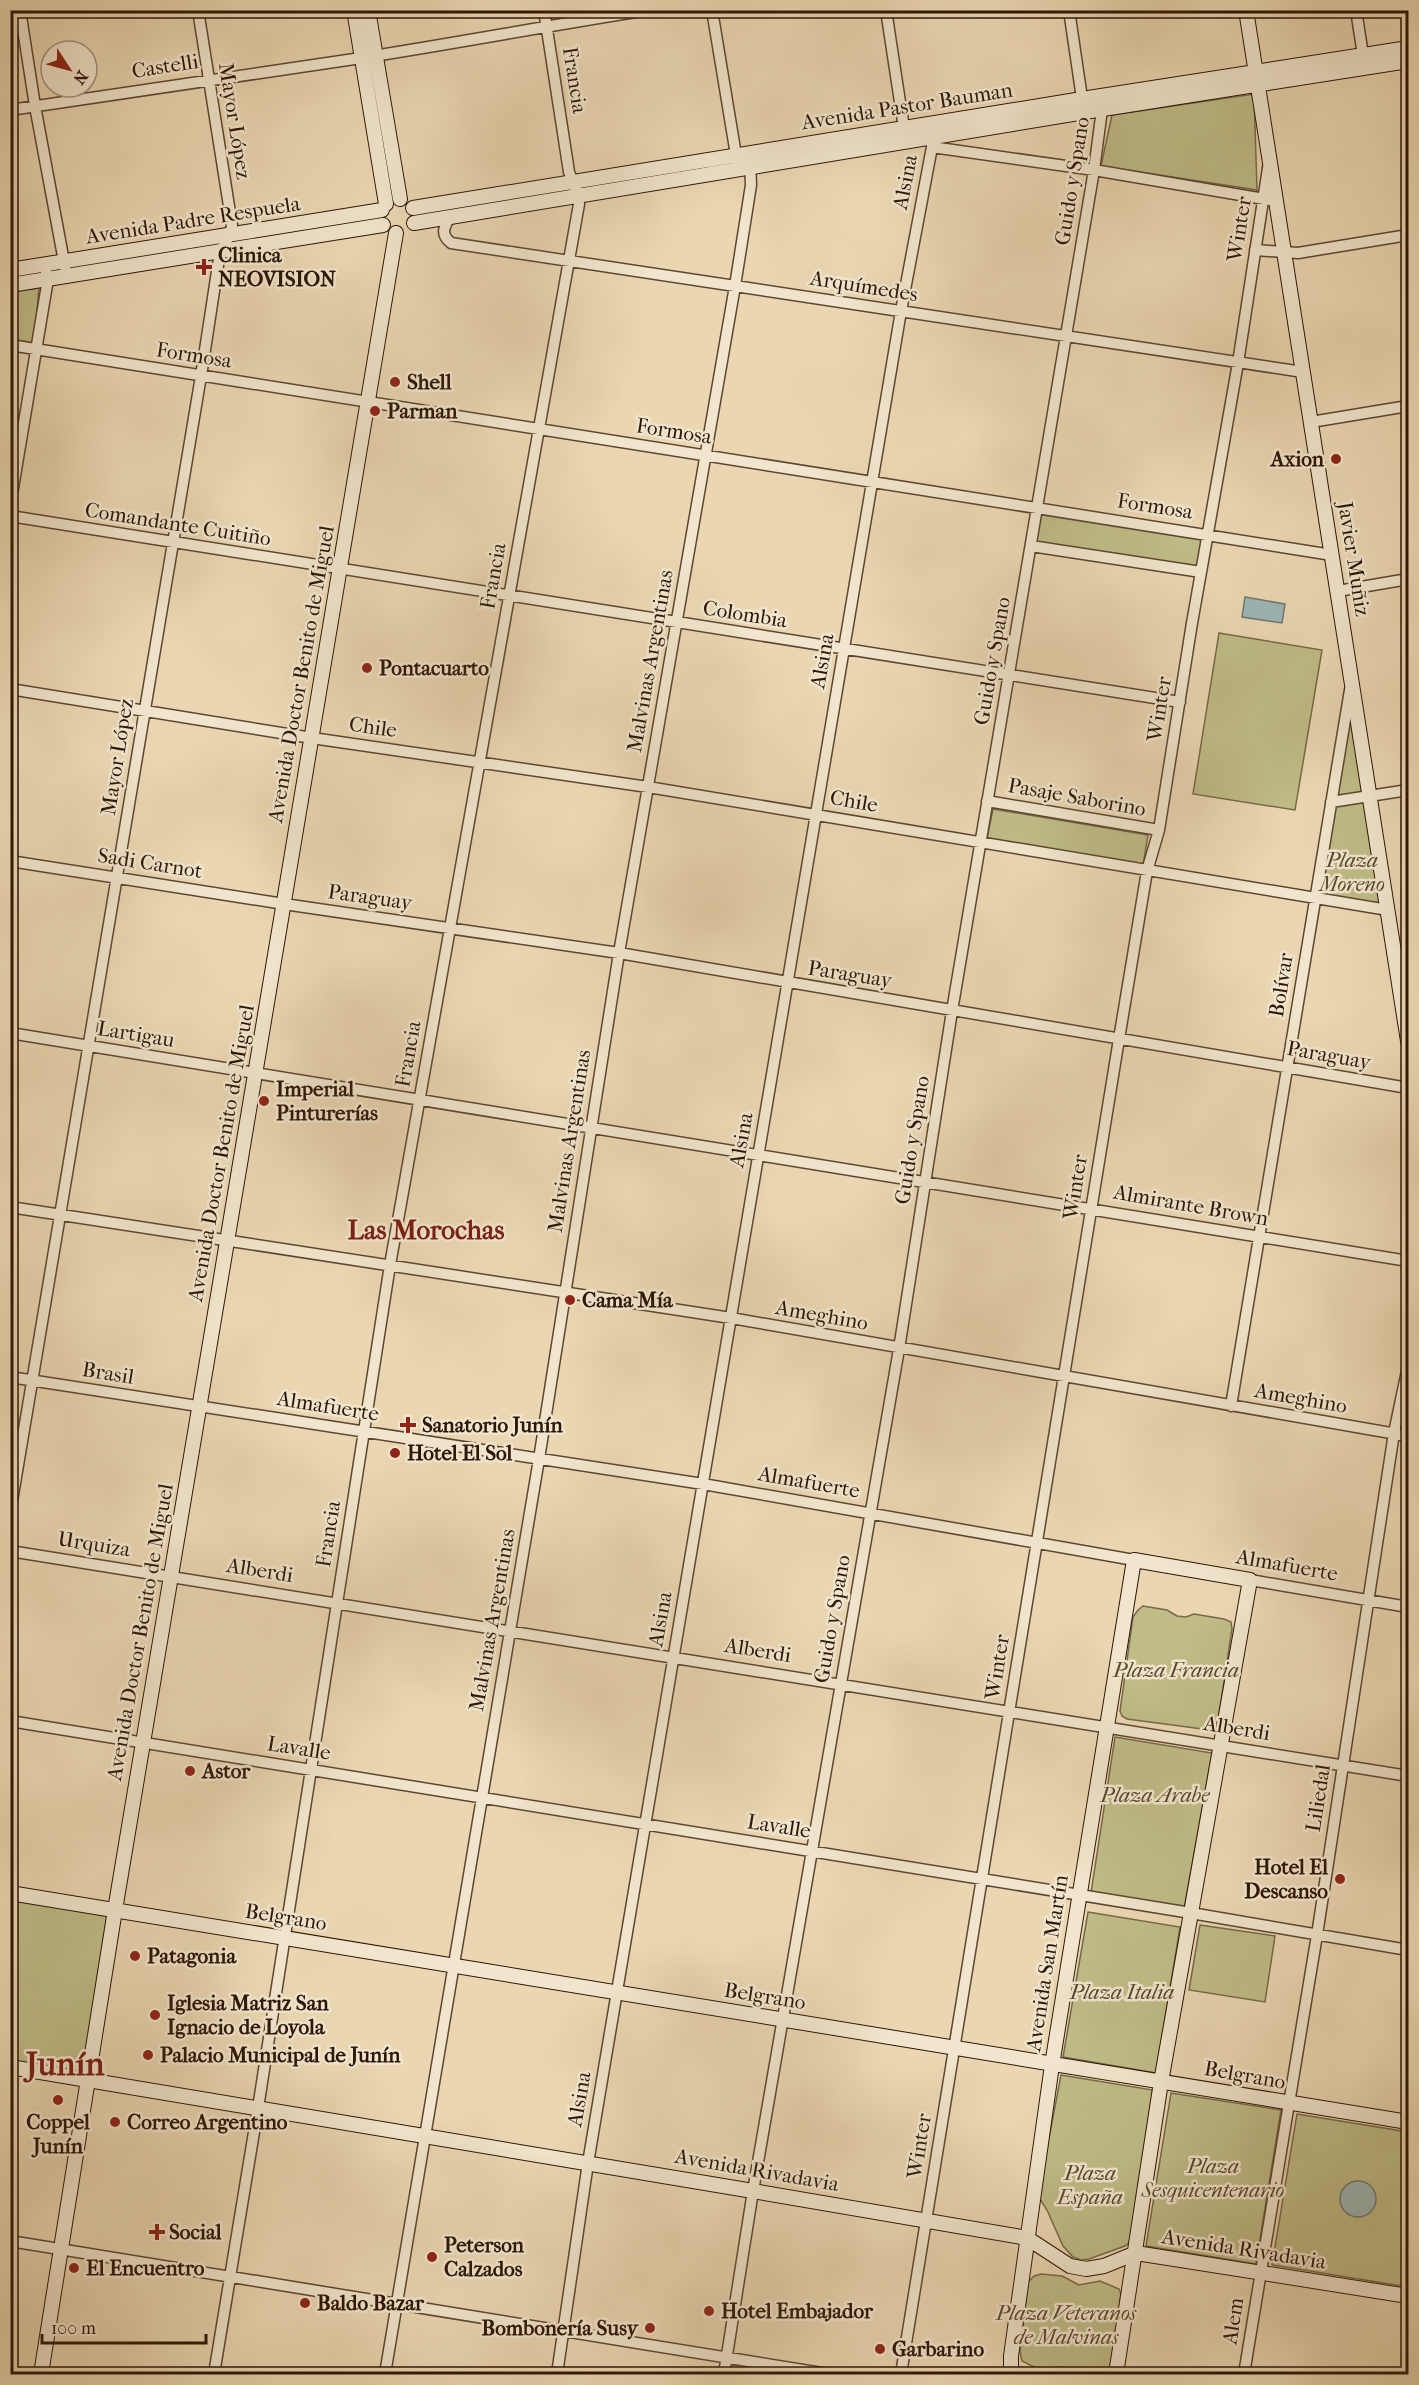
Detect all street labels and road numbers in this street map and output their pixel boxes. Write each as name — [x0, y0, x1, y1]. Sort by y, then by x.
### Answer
street label: Francia — [558, 45, 592, 115]
street label: Castelli — [130, 49, 200, 83]
street label: Mayor López — [214, 61, 256, 181]
street label: Avenida Pastor Bauman — [799, 77, 1014, 135]
street label: Guido y Spano — [1050, 115, 1094, 247]
street label: Alsina — [888, 152, 922, 212]
street label: Avenida Padre Respuela — [83, 191, 302, 249]
street label: Winter — [1222, 195, 1256, 264]
street label: Arquímedes — [807, 265, 920, 306]
street label: Formosa — [155, 337, 234, 373]
street label: Formosa — [635, 413, 714, 449]
street label: Formosa — [1116, 488, 1195, 524]
street label: Comandante Cuitiño — [83, 497, 273, 551]
street label: Javier Muñiz — [1333, 498, 1375, 618]
street label: Avenida Doctor Benito de Miguel — [263, 524, 339, 825]
street label: Francia — [475, 541, 511, 611]
street label: Malvinas Argentinas — [622, 568, 678, 754]
street label: Guido y Spano — [969, 595, 1015, 727]
street label: Colombia — [701, 596, 789, 633]
street label: Alsina — [805, 631, 839, 691]
street label: Winter — [1142, 675, 1176, 744]
street label: Mayor López — [96, 697, 138, 817]
street label: Chile — [347, 712, 399, 742]
street label: Pasaje Saborino — [1006, 773, 1148, 821]
street label: Chile — [828, 785, 880, 817]
street label: Sadi Carnot — [96, 843, 205, 883]
street label: Paraguay — [326, 879, 414, 915]
street label: Bolívar — [1264, 951, 1298, 1019]
street label: Paraguay — [806, 956, 895, 993]
street label: Avenida Doctor Benito de Miguel — [183, 1003, 259, 1304]
street label: Lartigau — [96, 1016, 176, 1052]
street label: Francia — [390, 1019, 426, 1089]
street label: Paraguay — [1285, 1036, 1374, 1074]
street label: Malvinas Argentinas — [543, 1048, 595, 1234]
street label: Guido y Spano — [890, 1074, 934, 1206]
street label: Alsina — [724, 1110, 758, 1170]
street label: Winter — [1058, 1153, 1092, 1222]
street label: Almirante Brown — [1111, 1179, 1270, 1230]
street label: Ameghino — [773, 1295, 870, 1335]
street label: Brasil — [80, 1357, 136, 1389]
street label: Ameghino — [1252, 1378, 1349, 1418]
street label: Almafuerte — [274, 1386, 381, 1426]
street label: Almafuerte — [755, 1461, 862, 1503]
street label: Avenida Doctor Benito de Miguel — [102, 1482, 178, 1783]
street label: Francia — [311, 1499, 345, 1569]
street label: Urquiza — [56, 1526, 132, 1562]
street label: Malvinas Argentinas — [464, 1527, 520, 1713]
street label: Almafuerte — [1233, 1544, 1340, 1586]
street label: Alberdi — [224, 1553, 295, 1587]
street label: Guido y Spano — [809, 1553, 855, 1685]
street label: Alsina — [643, 1589, 677, 1649]
street label: Alberdi — [722, 1633, 793, 1667]
street label: Winter — [980, 1633, 1014, 1702]
street label: Alberdi — [1201, 1711, 1272, 1745]
street label: Lavalle — [266, 1731, 332, 1765]
street label: Liliedal — [1301, 1762, 1335, 1833]
street label: Lavalle — [746, 1809, 812, 1843]
street label: Avenida San Martín — [1021, 1873, 1073, 2054]
street label: Belgrano — [243, 1899, 329, 1935]
street label: Belgrano — [722, 1978, 808, 2014]
street label: Belgrano — [1202, 2056, 1288, 2094]
street label: Alsina — [562, 2069, 596, 2129]
street label: Winter — [902, 2112, 936, 2181]
street label: Avenida Rivadavia — [672, 2144, 841, 2196]
street label: Avenida Rivadavia — [1159, 2224, 1328, 2274]
street label: Alem — [1217, 2295, 1249, 2347]

